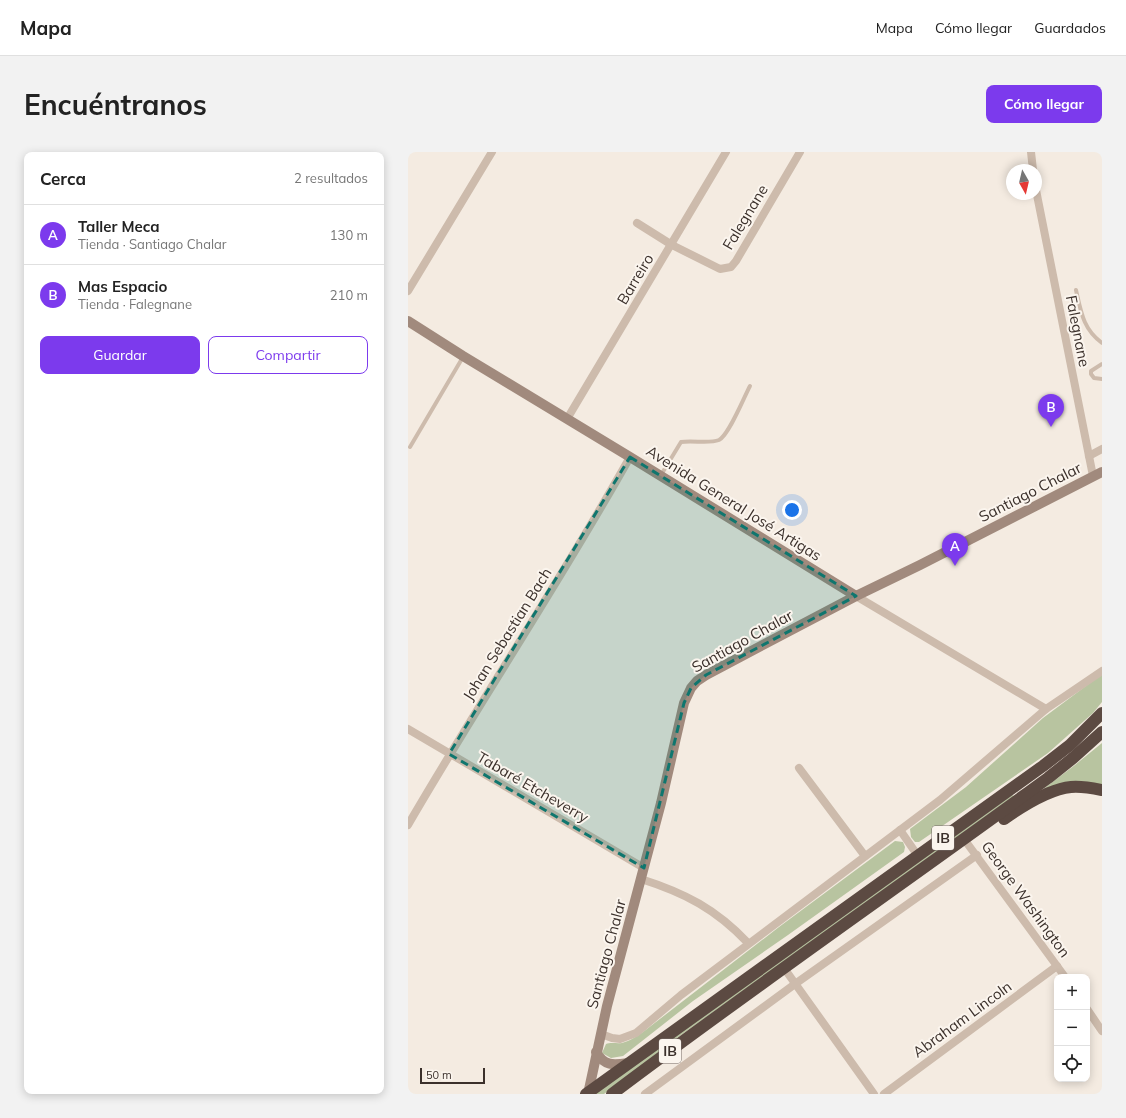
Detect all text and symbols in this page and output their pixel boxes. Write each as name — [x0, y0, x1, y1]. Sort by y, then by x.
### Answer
text: Mapa — [20, 16, 72, 40]
text: Mapa — [876, 19, 913, 37]
text: Cómo llegar — [935, 19, 1012, 37]
text: Guardados — [1034, 19, 1106, 37]
button: Cómo llegar — [986, 85, 1102, 123]
text: Encuéntranos — [24, 87, 207, 122]
north arrow — [1006, 164, 1042, 200]
text: Cerca — [40, 168, 86, 189]
text: 2 resultados — [294, 170, 368, 186]
street label: Falegnane — [718, 181, 772, 253]
text: Taller Meca — [78, 217, 160, 236]
text: A — [48, 227, 58, 243]
text: 130 m — [330, 227, 368, 243]
text: Tienda · Santiago Chalar — [78, 236, 227, 252]
street label: Barreiro — [613, 250, 657, 308]
text: Mas Espacio — [78, 277, 167, 296]
text: B — [49, 287, 57, 303]
text: 210 m — [330, 287, 368, 303]
street label: Falegnane — [1062, 294, 1094, 368]
text: Tienda · Falegnane — [78, 296, 192, 312]
button: Guardar — [40, 336, 200, 374]
button: Compartir — [208, 336, 368, 374]
pin: B — [1038, 394, 1064, 427]
street label: Avenida General José Artigas — [643, 441, 825, 565]
street label: Santiago Chalar — [976, 458, 1085, 526]
your location — [782, 500, 802, 520]
pin: A — [942, 533, 968, 566]
street label: Johan Sebastian Bach — [458, 564, 556, 704]
street label: Santiago Chalar — [688, 605, 796, 677]
street label: Tabaré Etcheverry — [474, 747, 592, 827]
road number: IB — [932, 826, 954, 850]
street label: George Washington — [977, 837, 1075, 961]
street label: Santiago Chalar — [582, 897, 630, 1011]
map controls — [1054, 974, 1090, 1082]
button: + — [1054, 974, 1090, 1010]
street label: Abraham Lincoln — [909, 977, 1015, 1061]
button: − — [1054, 1010, 1090, 1046]
road number: IB — [659, 1039, 681, 1063]
button: locate — [1054, 1046, 1090, 1082]
scale bar — [420, 1066, 485, 1085]
text: 50 m — [426, 1068, 452, 1082]

